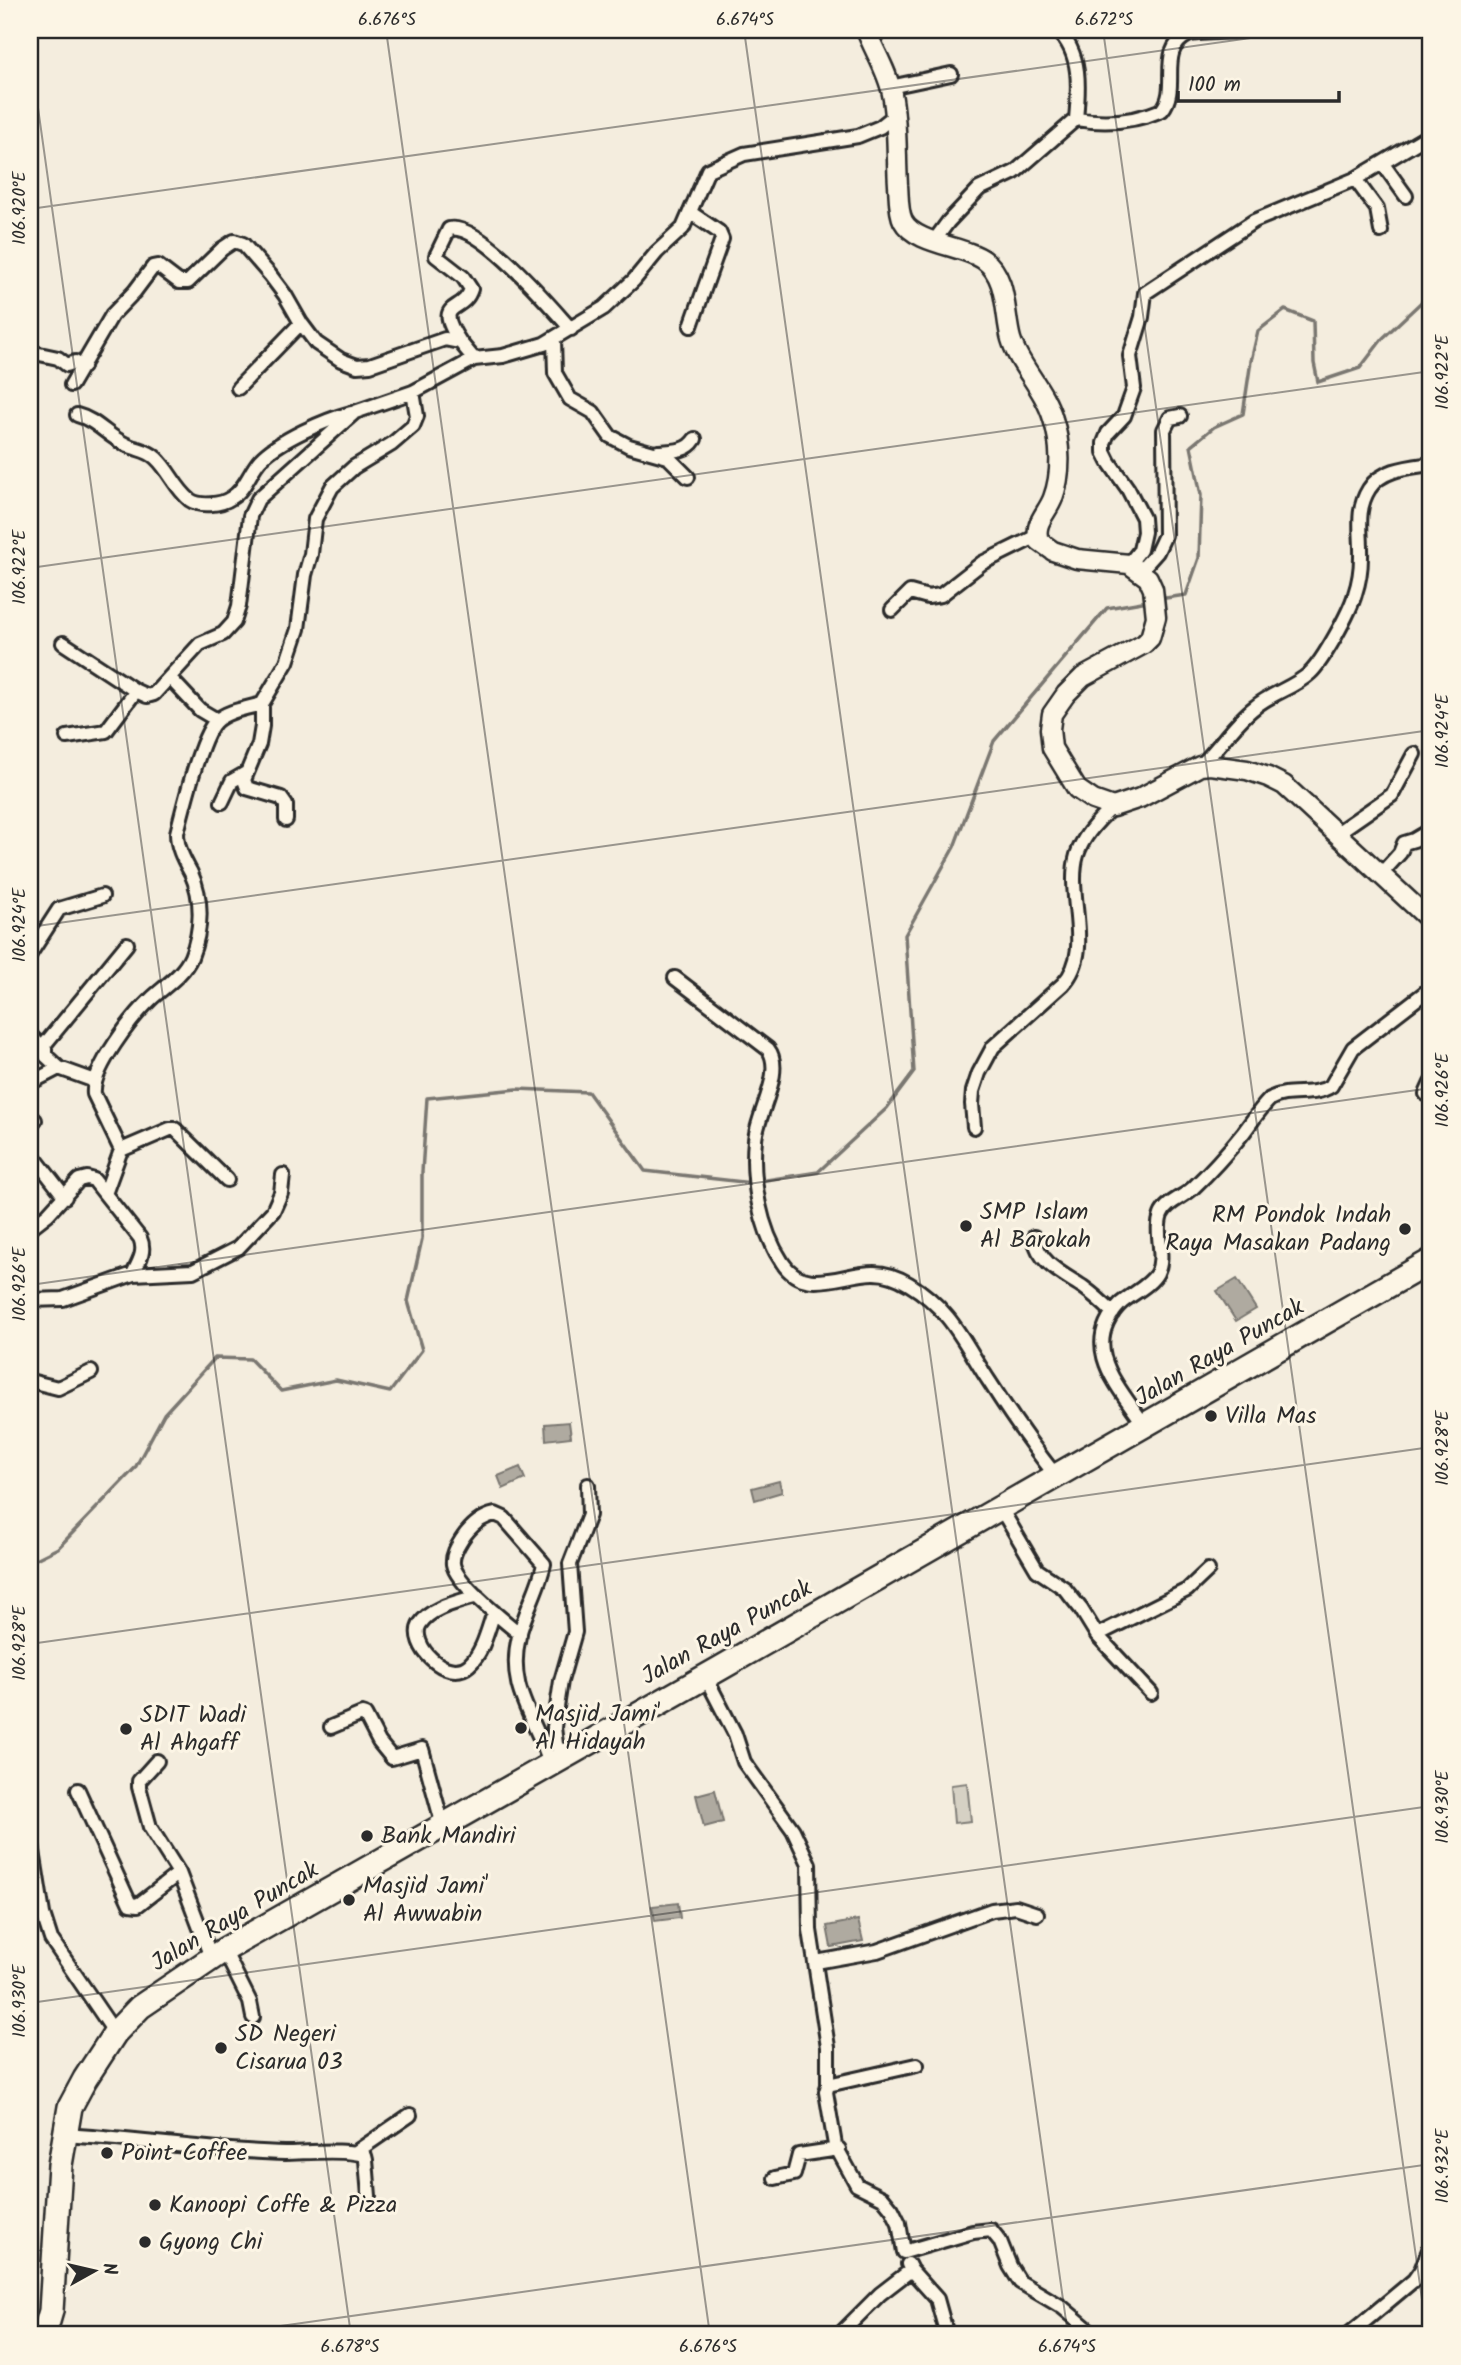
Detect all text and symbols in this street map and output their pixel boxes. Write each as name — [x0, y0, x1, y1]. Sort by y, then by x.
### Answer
text: 6.676°S — [358, 6, 417, 35]
text: 6.674°S — [716, 6, 775, 35]
text: 6.672°S — [1075, 6, 1134, 35]
scale bar — [1178, 60, 1338, 104]
text: 100 m — [1188, 69, 1241, 102]
text: 106.920°E — [6, 171, 35, 245]
text: 106.922°E — [1429, 334, 1458, 410]
text: 106.922°E — [6, 529, 35, 605]
text: 106.924°E — [1429, 693, 1458, 768]
text: 106.924°E — [6, 887, 35, 962]
text: 106.926°E — [1429, 1052, 1458, 1127]
place label: SMP Islam Al Barokah — [980, 1193, 1091, 1260]
place label: RM Pondok Indah Raya Masakan Padang — [1165, 1196, 1391, 1263]
marker: SMP Islam Al Barokah — [958, 1218, 974, 1234]
marker: RM Pondok Indah Raya Masakan Padang — [1397, 1221, 1413, 1237]
text: 106.926°E — [6, 1246, 35, 1321]
street label: Jalan Raya Puncak — [1128, 1288, 1313, 1417]
place label: Villa Mas — [1225, 1397, 1317, 1436]
marker: Villa Mas — [1203, 1408, 1219, 1424]
text: 106.928°E — [1429, 1410, 1458, 1486]
street label: Jalan Raya Puncak — [634, 1570, 820, 1696]
text: 106.928°E — [6, 1605, 35, 1681]
place label: Masjid Jami' Al Hidayah — [535, 1695, 660, 1762]
place label: SDIT Wadi Al Ahgaff — [140, 1696, 247, 1763]
marker: Masjid Jami' Al Hidayah — [513, 1720, 529, 1736]
marker: SDIT Wadi Al Ahgaff — [118, 1721, 134, 1737]
text: 106.930°E — [1429, 1770, 1458, 1844]
place label: Bank Mandiri — [381, 1817, 517, 1856]
marker: Bank Mandiri — [359, 1828, 375, 1844]
street label: Jalan Raya Puncak — [144, 1851, 327, 1983]
place label: Masjid Jami' Al Awwabin — [363, 1867, 488, 1934]
marker: Masjid Jami' Al Awwabin — [341, 1892, 357, 1908]
text: 106.930°E — [6, 1964, 35, 2038]
place label: SD Negeri Cisarua 03 — [235, 2015, 343, 2082]
marker: SD Negeri Cisarua 03 — [213, 2040, 229, 2056]
text: 106.932°E — [1429, 2128, 1458, 2204]
place label: Point Coffee — [121, 2134, 247, 2173]
marker: Point Coffee — [99, 2145, 115, 2161]
place label: Kanoopi Coffe & Pizza — [169, 2186, 397, 2225]
marker: Kanoopi Coffe & Pizza — [147, 2197, 163, 2213]
place label: Gyong Chi — [159, 2223, 264, 2262]
marker: Gyong Chi — [137, 2234, 153, 2250]
north arrow — [60, 2236, 130, 2306]
text: N — [93, 2261, 125, 2277]
text: 6.678°S — [320, 2333, 380, 2362]
text: 6.676°S — [679, 2333, 738, 2362]
text: 6.674°S — [1038, 2333, 1097, 2362]

